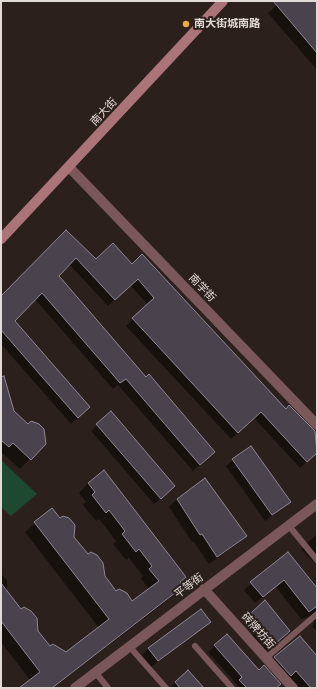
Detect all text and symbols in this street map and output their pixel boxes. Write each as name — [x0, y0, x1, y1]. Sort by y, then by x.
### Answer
place label: 南大街城南路 — [194, 17, 260, 31]
marker: 南大街城南路 — [181, 19, 191, 29]
street label: 南大街 — [88, 95, 120, 129]
street label: 南学街 — [186, 272, 218, 304]
street label: 平等街 — [172, 571, 206, 601]
street label: 砖牌坊街 — [238, 610, 278, 652]

